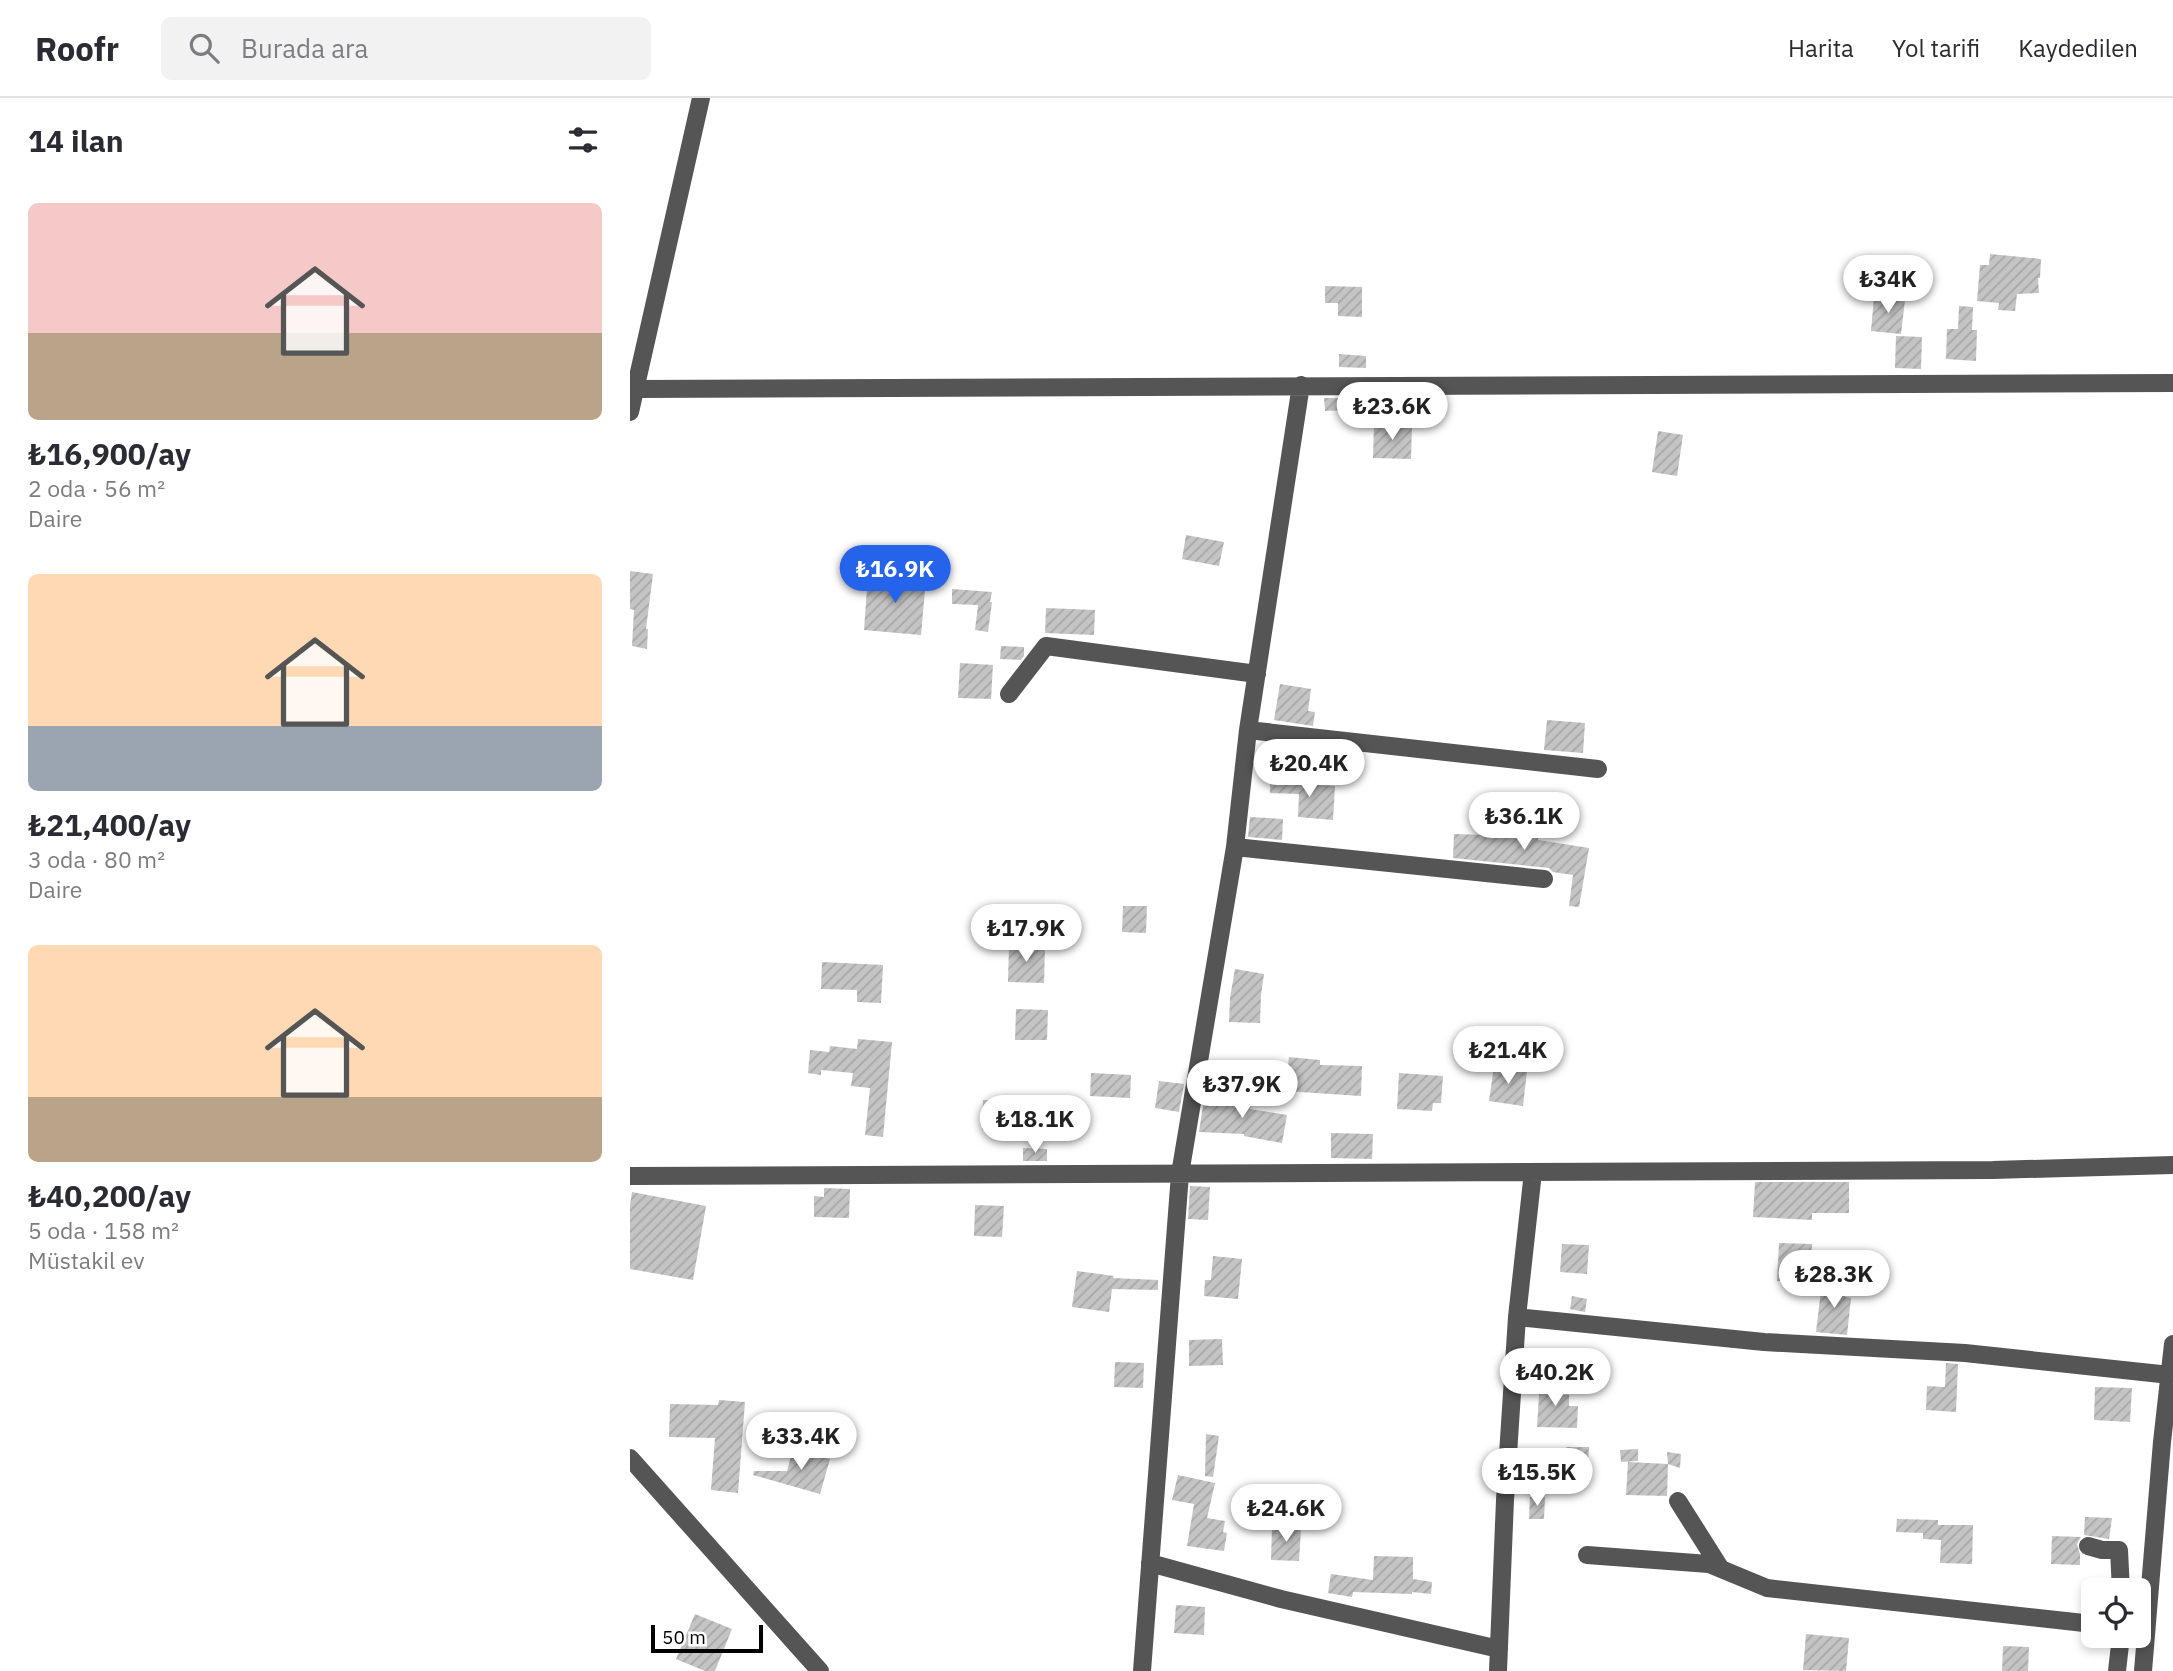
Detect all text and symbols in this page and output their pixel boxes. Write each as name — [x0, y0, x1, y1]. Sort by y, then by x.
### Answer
search box — [161, 17, 651, 80]
text: Roofr — [35, 27, 119, 70]
icon: search — [185, 29, 223, 67]
text: Burada ara — [241, 31, 368, 65]
text: Harita — [1788, 32, 1854, 64]
text: Yol tarifi — [1892, 32, 1980, 64]
text: Kaydedilen — [2018, 32, 2138, 64]
text: 14 ilan — [28, 121, 124, 160]
icon: filters — [564, 121, 602, 159]
icon: home — [252, 248, 378, 374]
pin: ₺34K — [1847, 256, 1929, 315]
text: ₺34K — [1859, 263, 1917, 293]
pin: ₺23.6K — [1335, 382, 1449, 442]
text: ₺23.6K — [1353, 390, 1431, 420]
text: ₺16,900/ay — [28, 434, 191, 473]
text: 2 oda · 56 m² — [28, 473, 165, 503]
text: Daire — [28, 503, 82, 533]
pin: ₺16.9K — [838, 546, 952, 605]
text: ₺16.9K — [856, 553, 934, 583]
icon: home — [252, 619, 378, 745]
pin: ₺20.4K — [1252, 740, 1366, 799]
text: ₺20.4K — [1270, 747, 1348, 777]
pin: ₺36.1K — [1467, 792, 1581, 852]
text: ₺36.1K — [1485, 800, 1563, 830]
text: ₺21,400/ay — [28, 805, 191, 844]
text: 3 oda · 80 m² — [28, 844, 165, 874]
text: Daire — [28, 874, 82, 904]
pin: ₺17.9K — [969, 904, 1083, 964]
text: ₺17.9K — [987, 912, 1065, 942]
icon: home — [252, 990, 378, 1116]
pin: ₺21.4K — [1451, 1026, 1565, 1086]
text: ₺21.4K — [1469, 1034, 1547, 1064]
pin: ₺37.9K — [1185, 1060, 1299, 1120]
text: ₺37.9K — [1203, 1068, 1281, 1098]
pin: ₺18.1K — [978, 1096, 1092, 1155]
text: ₺18.1K — [996, 1103, 1074, 1133]
text: ₺40,200/ay — [28, 1176, 191, 1215]
text: 5 oda · 158 m² — [28, 1215, 179, 1245]
text: Müstakil ev — [28, 1245, 144, 1275]
pin: ₺28.3K — [1777, 1250, 1891, 1310]
text: ₺28.3K — [1795, 1258, 1873, 1288]
pin: ₺40.2K — [1498, 1348, 1612, 1408]
text: ₺40.2K — [1516, 1356, 1594, 1386]
pin: ₺33.4K — [744, 1412, 858, 1472]
text: ₺33.4K — [762, 1420, 840, 1450]
pin: ₺15.5K — [1480, 1448, 1594, 1508]
text: ₺15.5K — [1498, 1456, 1576, 1486]
pin: ₺24.6K — [1229, 1484, 1343, 1544]
text: ₺24.6K — [1247, 1492, 1325, 1522]
map controls — [2081, 1578, 2151, 1648]
button: locate — [2081, 1578, 2151, 1648]
scale bar — [651, 1622, 763, 1654]
text: 50 m — [662, 1625, 706, 1649]

